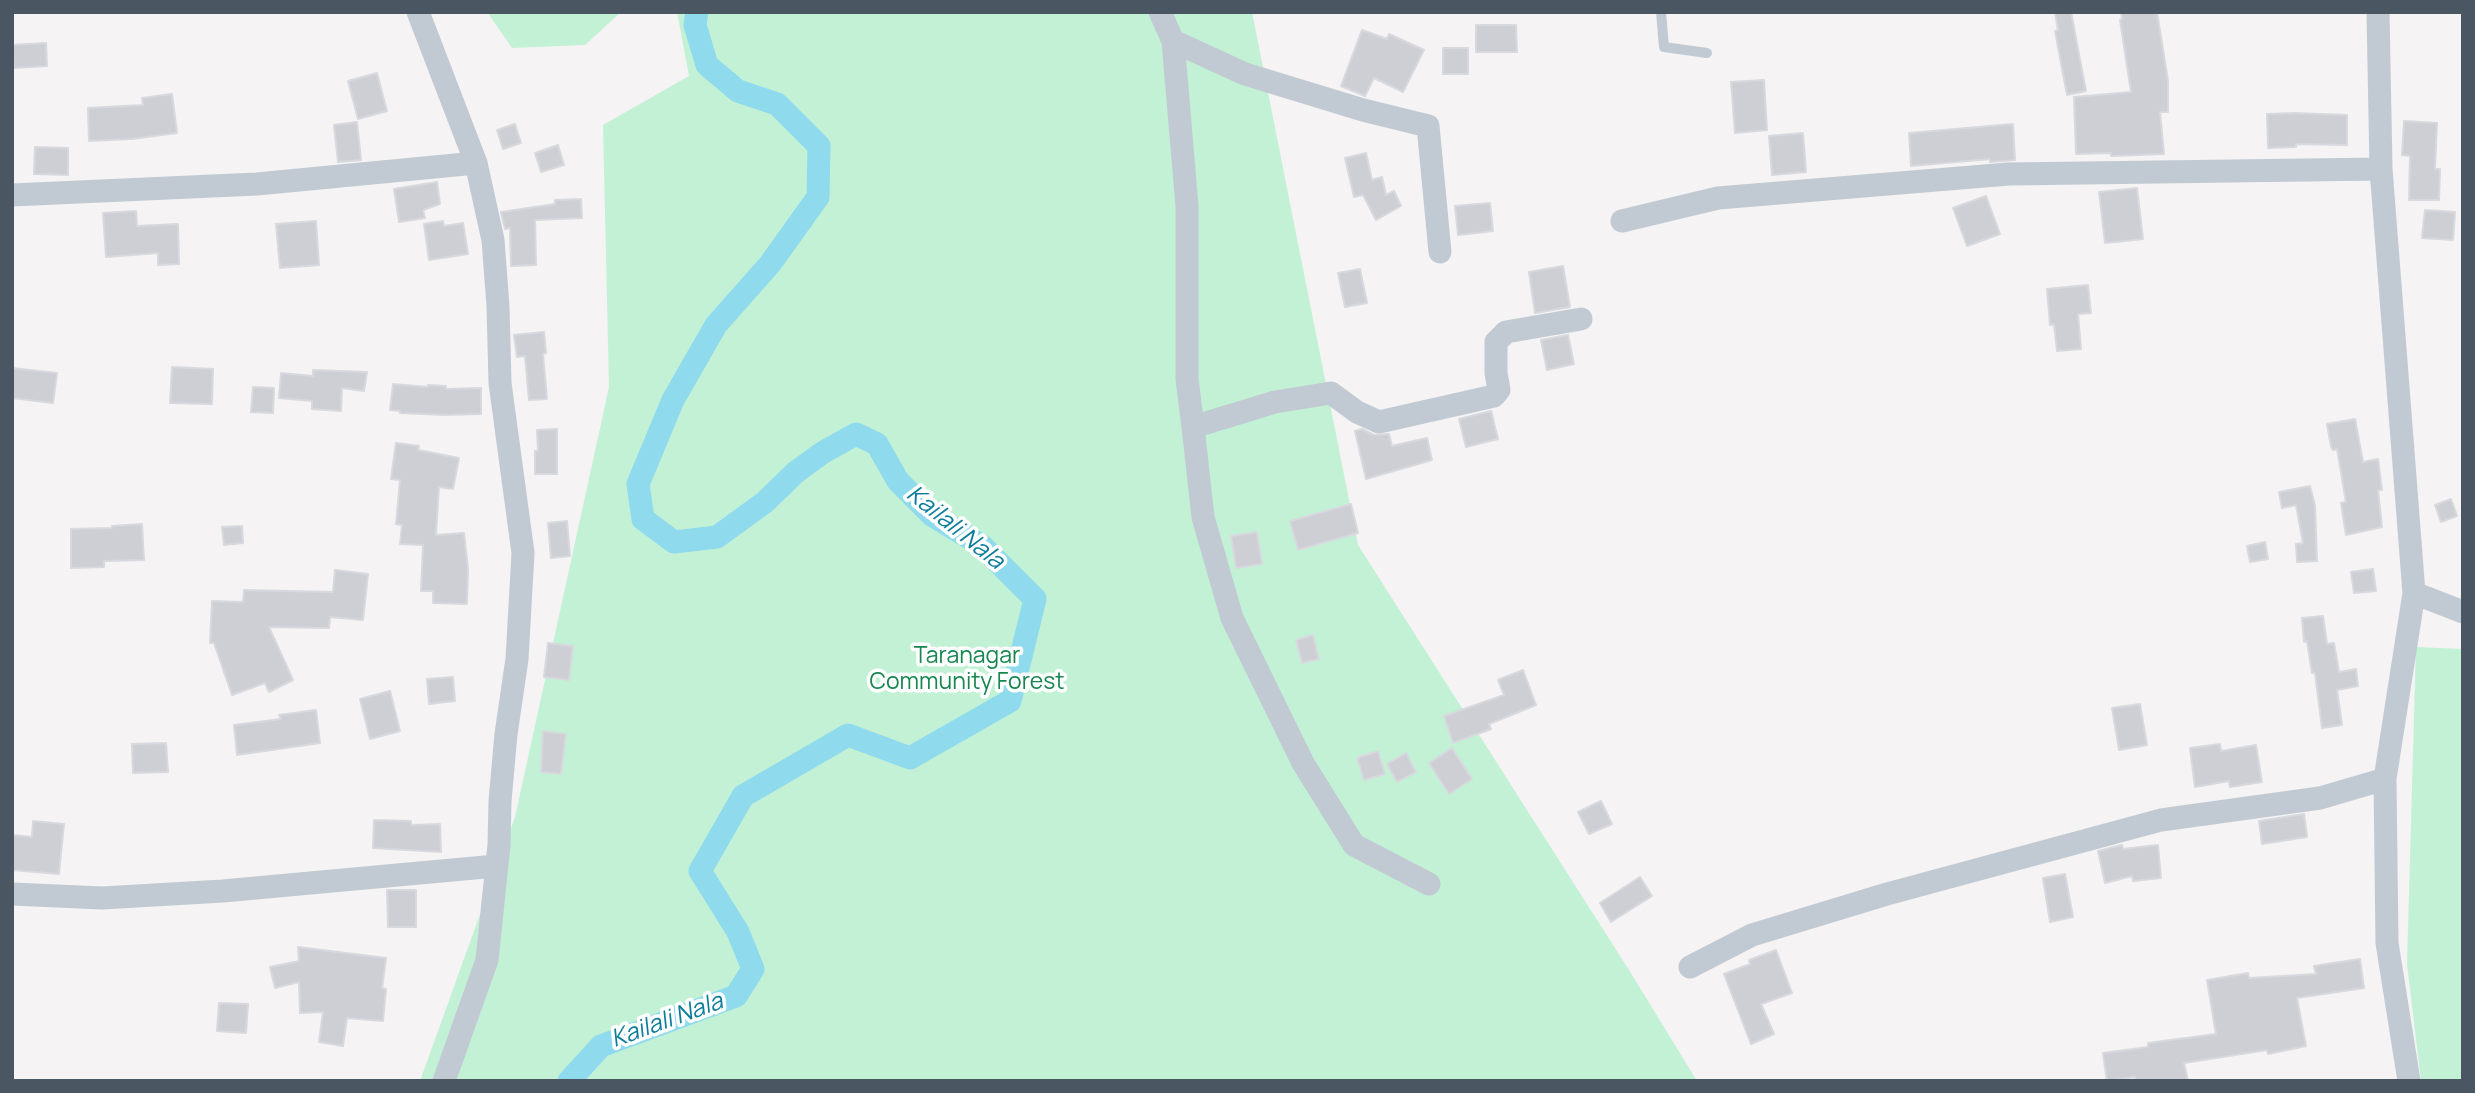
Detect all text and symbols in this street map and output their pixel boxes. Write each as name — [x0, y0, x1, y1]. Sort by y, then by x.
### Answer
water label: Kailali Nala — [901, 480, 1009, 576]
park label: Taranagar Community Forest — [870, 643, 1064, 697]
water label: Kailali Nala — [607, 987, 727, 1055]

